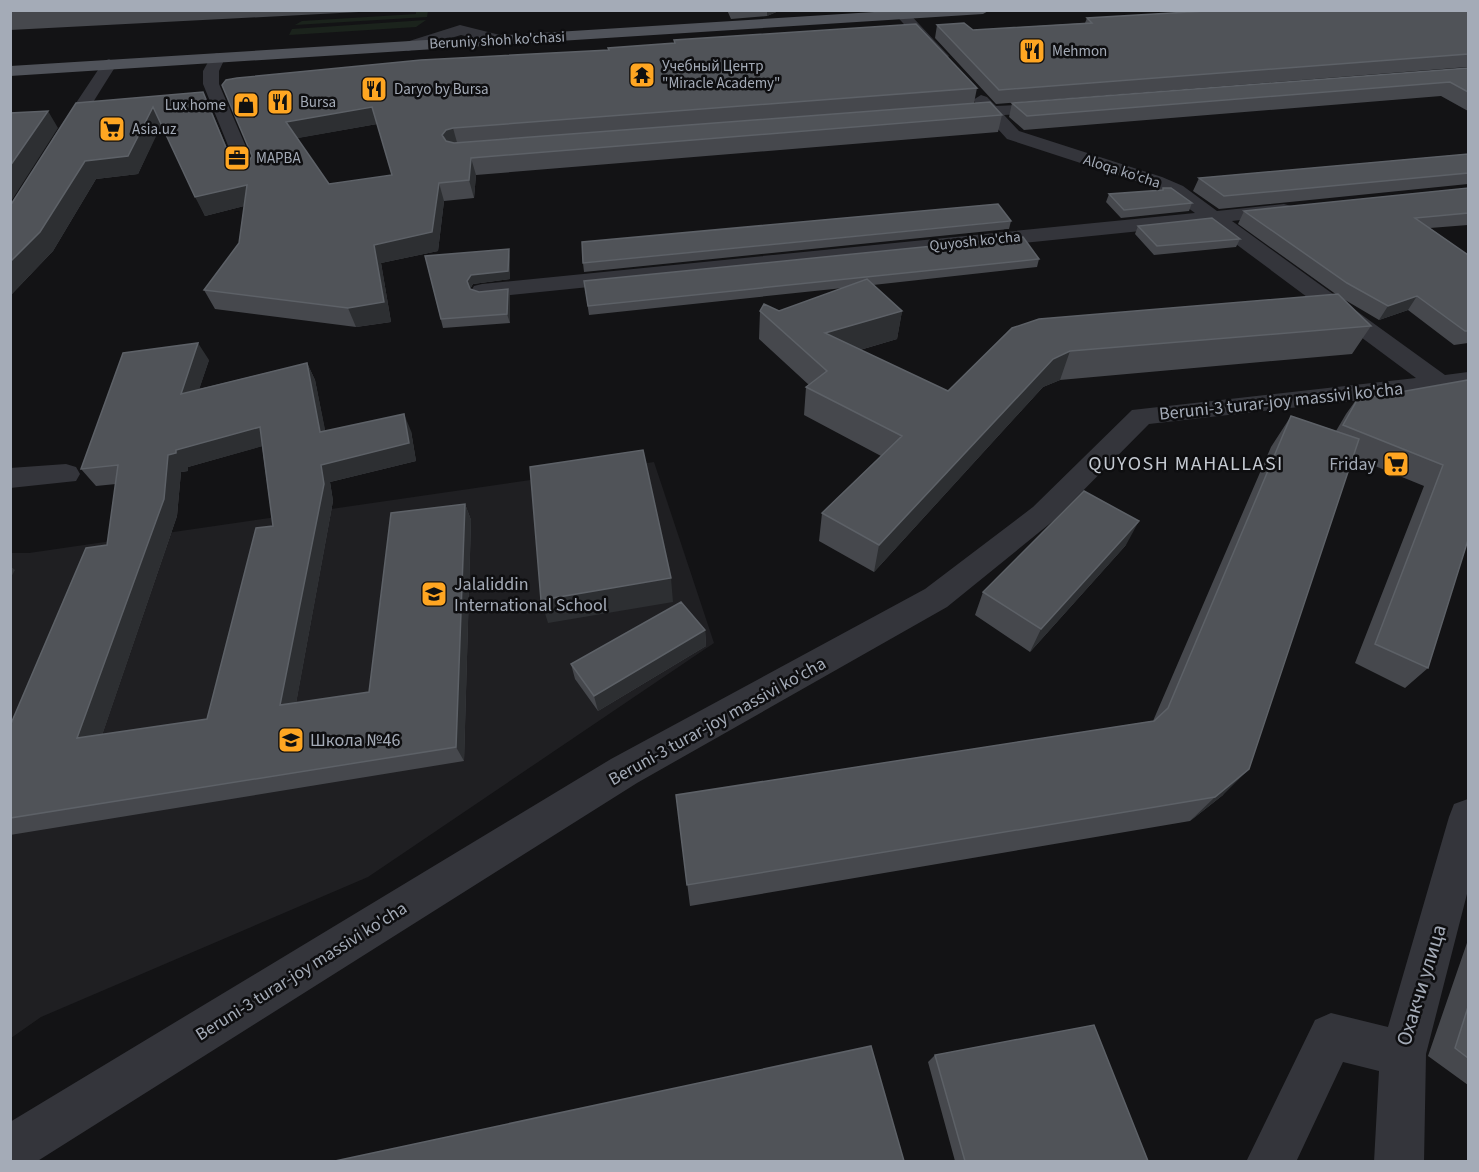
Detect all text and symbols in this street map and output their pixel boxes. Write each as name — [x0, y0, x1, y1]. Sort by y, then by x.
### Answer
street label: Beruniy shoh ko'chasi — [429, 26, 565, 55]
restaurant icon: Mehmon — [1017, 36, 1047, 66]
place label: Mehmon — [1052, 41, 1107, 62]
place label: Учебный Центр "Miracle Academy" — [662, 56, 781, 94]
temple icon: Учебный Центр "Miracle Academy" — [627, 60, 657, 90]
restaurant icon: Daryo by Bursa — [359, 74, 389, 104]
place label: Daryo by Bursa — [394, 79, 489, 100]
restaurant icon: Bursa — [265, 87, 295, 117]
shop icon: Lux home — [231, 90, 261, 120]
place label: Bursa — [300, 92, 336, 113]
place label: Lux home — [165, 95, 226, 116]
supermarket icon: Asia.uz — [97, 114, 127, 144]
place label: Asia.uz — [132, 119, 176, 140]
office icon: МАРВА — [222, 143, 252, 173]
place label: МАРВА — [256, 148, 301, 169]
street label: Aloqa ko'cha — [1081, 149, 1163, 194]
street label: Quyosh ko'cha — [929, 226, 1022, 257]
street label: Beruni-3 turar-joy massivi ko'cha — [1158, 376, 1404, 427]
supermarket icon: Friday — [1381, 449, 1411, 479]
district label: QUYOSH MAHALLASI — [1088, 450, 1284, 478]
place label: Friday — [1329, 452, 1377, 477]
place label: Jalaliddin International School — [454, 572, 607, 618]
school or university icon: Jalaliddin International School — [419, 579, 449, 609]
street label: Beruni-3 turar-joy massivi ko'cha — [604, 651, 830, 792]
school or university icon: Школа №46 — [276, 725, 306, 755]
place label: Школа №46 — [310, 728, 400, 753]
street label: Beruni-3 turar-joy massivi ko'cha — [191, 896, 412, 1047]
street label: Охакчи улица — [1388, 921, 1454, 1049]

